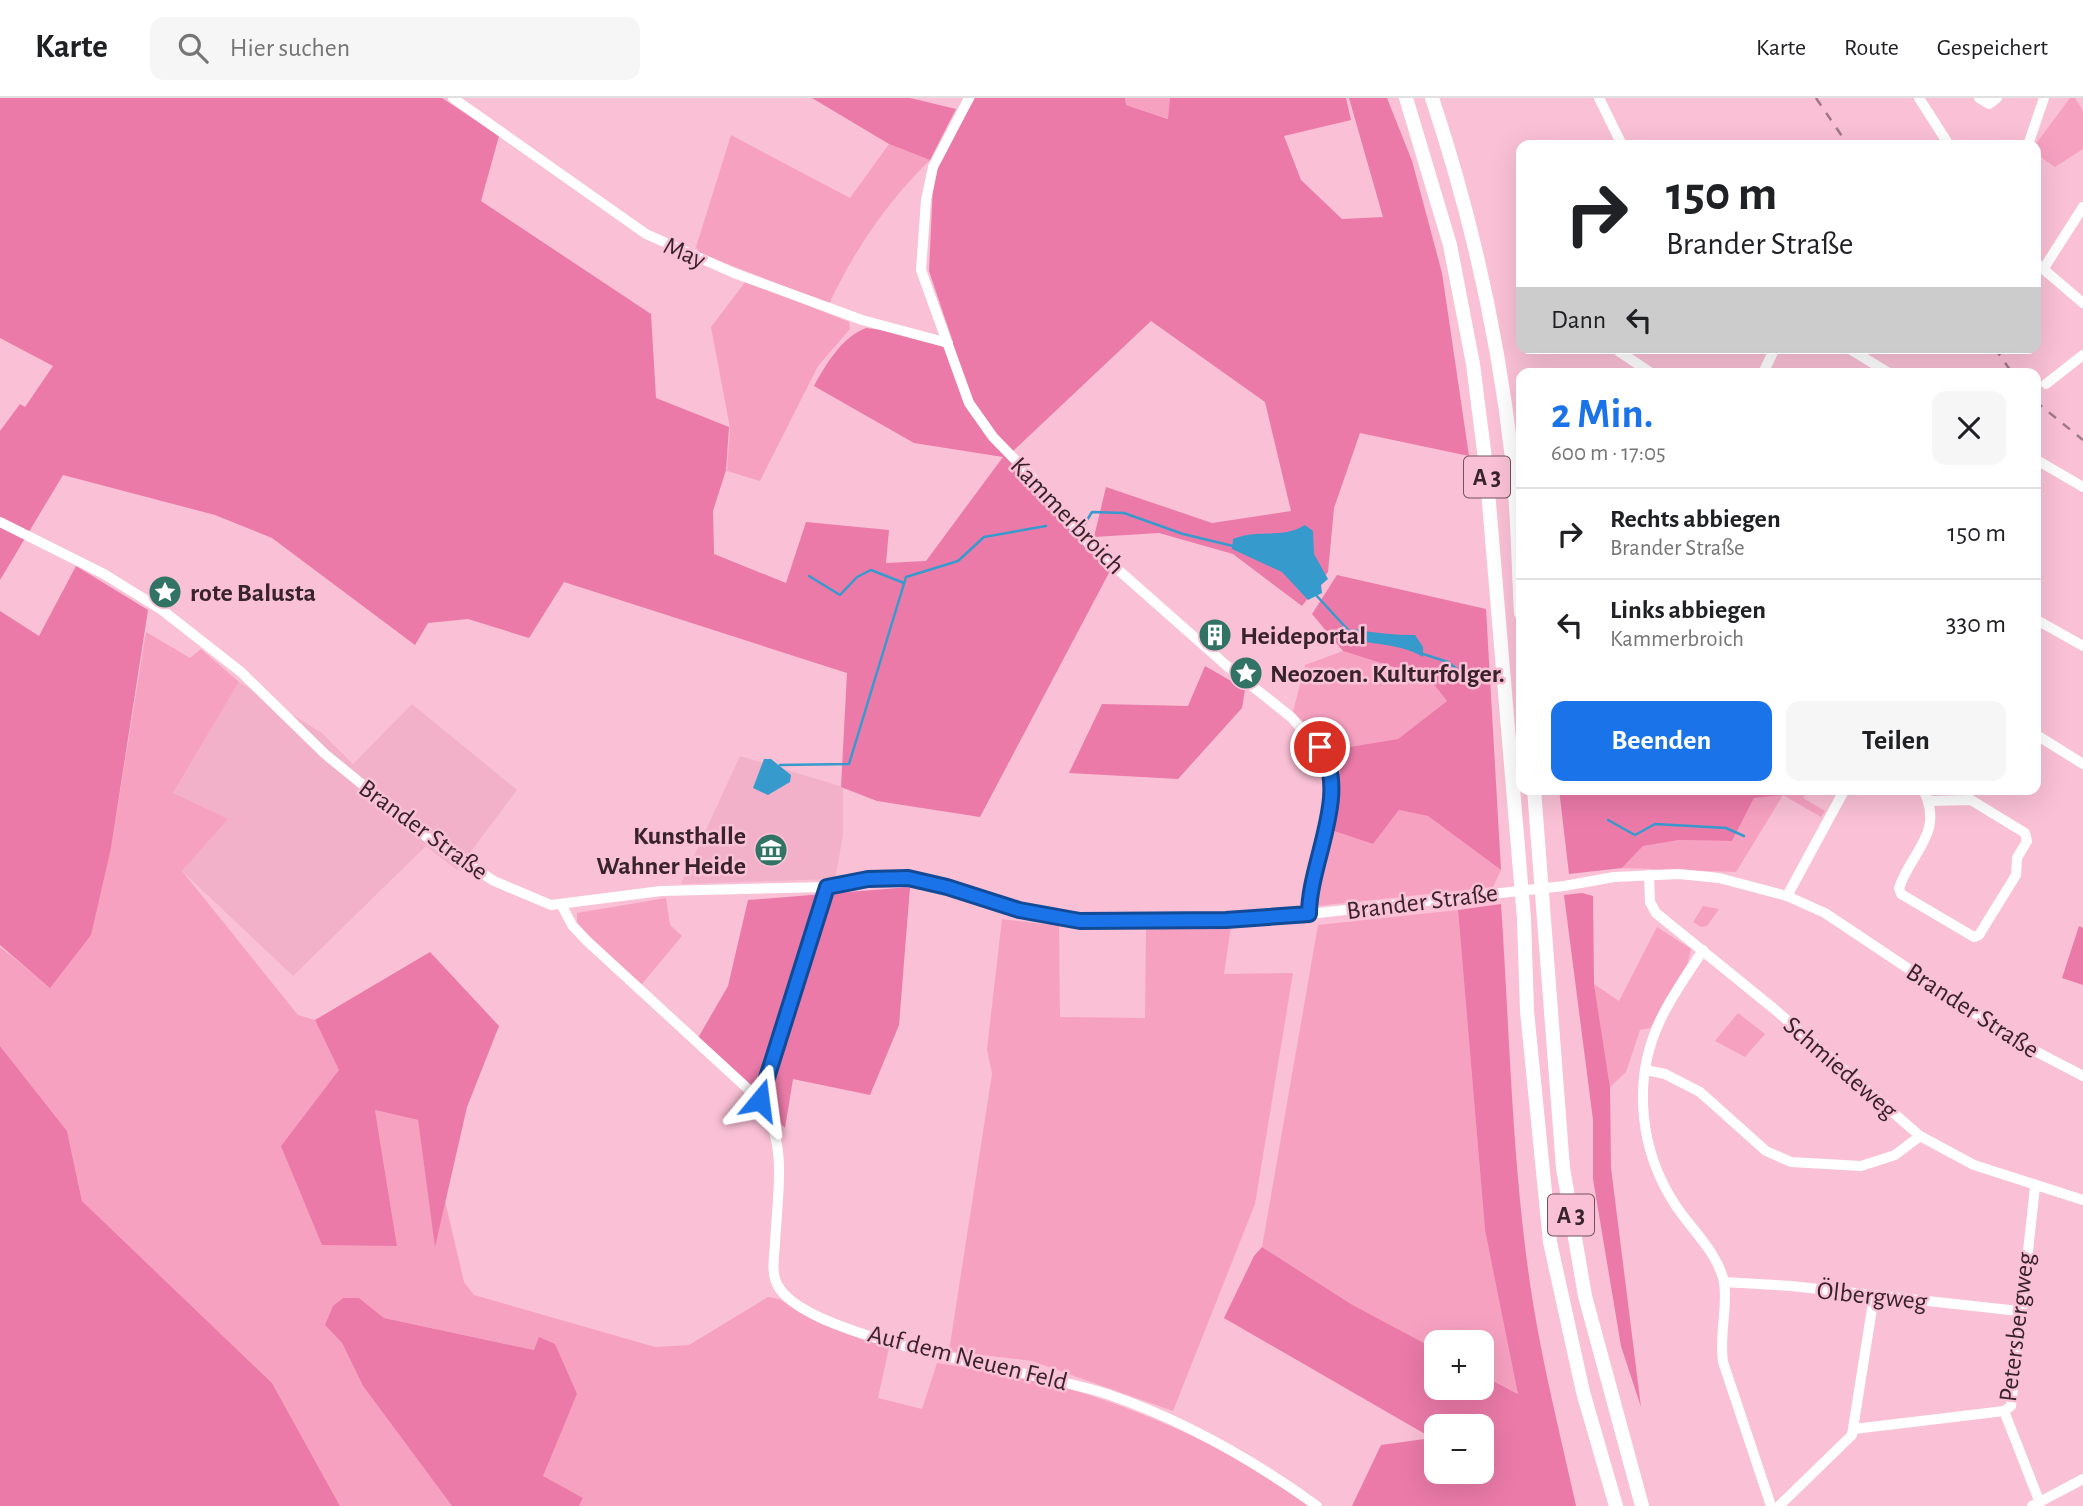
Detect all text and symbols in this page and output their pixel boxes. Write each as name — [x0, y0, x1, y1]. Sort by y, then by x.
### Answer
search box — [150, 17, 640, 80]
icon: search — [174, 29, 212, 67]
text: Karte — [35, 31, 108, 64]
text: Hier suchen — [230, 35, 350, 61]
text: Karte — [1756, 36, 1806, 60]
text: Route — [1844, 36, 1899, 60]
text: Gespeichert — [1937, 36, 2048, 60]
icon: right — [1551, 168, 1642, 259]
text: 150 m — [1666, 170, 1777, 219]
text: Brander Straße — [1666, 228, 1853, 260]
street label: May — [660, 232, 710, 274]
icon: left — [1620, 301, 1658, 339]
text: Dann — [1551, 307, 1606, 333]
button: close — [1932, 391, 2006, 465]
text: 2 Min. — [1551, 393, 1653, 435]
text: 600 m · 17:05 — [1551, 442, 1666, 465]
street label: Kammerbroich — [1005, 452, 1129, 579]
road number: A 3 — [1464, 456, 1510, 498]
text: Rechts abbiegen — [1610, 506, 1781, 532]
icon: right — [1551, 515, 1589, 553]
text: 150 m — [1947, 520, 2006, 546]
text: Brander Straße — [1610, 537, 1745, 560]
place icon: rote Balusta — [146, 573, 184, 611]
place label: rote Balusta — [190, 580, 316, 606]
text: Links abbiegen — [1610, 597, 1766, 623]
icon: left — [1551, 606, 1589, 644]
text: 330 m — [1946, 611, 2006, 637]
building icon: Heideportal — [1196, 616, 1234, 654]
place label: Heideportal — [1240, 623, 1366, 649]
text: Kammerbroich — [1610, 628, 1744, 651]
place icon: Neozoen. Kulturfolger. — [1227, 654, 1265, 692]
place label: Neozoen. Kulturfolger. — [1270, 661, 1505, 687]
button: Beenden — [1551, 701, 1772, 781]
button: Teilen — [1786, 701, 2006, 781]
pin — [1290, 717, 1350, 777]
icon: arrive — [1301, 728, 1339, 766]
street label: Brander Straße — [354, 775, 493, 885]
place label: Kunsthalle Wahner Heide — [596, 823, 746, 879]
museum icon: Kunsthalle Wahner Heide — [752, 831, 790, 869]
street label: Brander Straße — [1345, 880, 1499, 924]
street label: Brander Straße — [1902, 958, 2043, 1063]
street label: Schmiedeweg — [1779, 1012, 1902, 1124]
position arrow — [723, 1063, 797, 1137]
road number: A 3 — [1548, 1195, 1594, 1236]
street label: Petersbergweg — [1995, 1251, 2039, 1403]
street label: Ölbergweg — [1815, 1276, 1929, 1315]
street label: Auf dem Neuen Feld — [865, 1321, 1070, 1395]
map controls — [1424, 1330, 1494, 1484]
button: + — [1424, 1330, 1494, 1400]
button: − — [1424, 1414, 1494, 1484]

